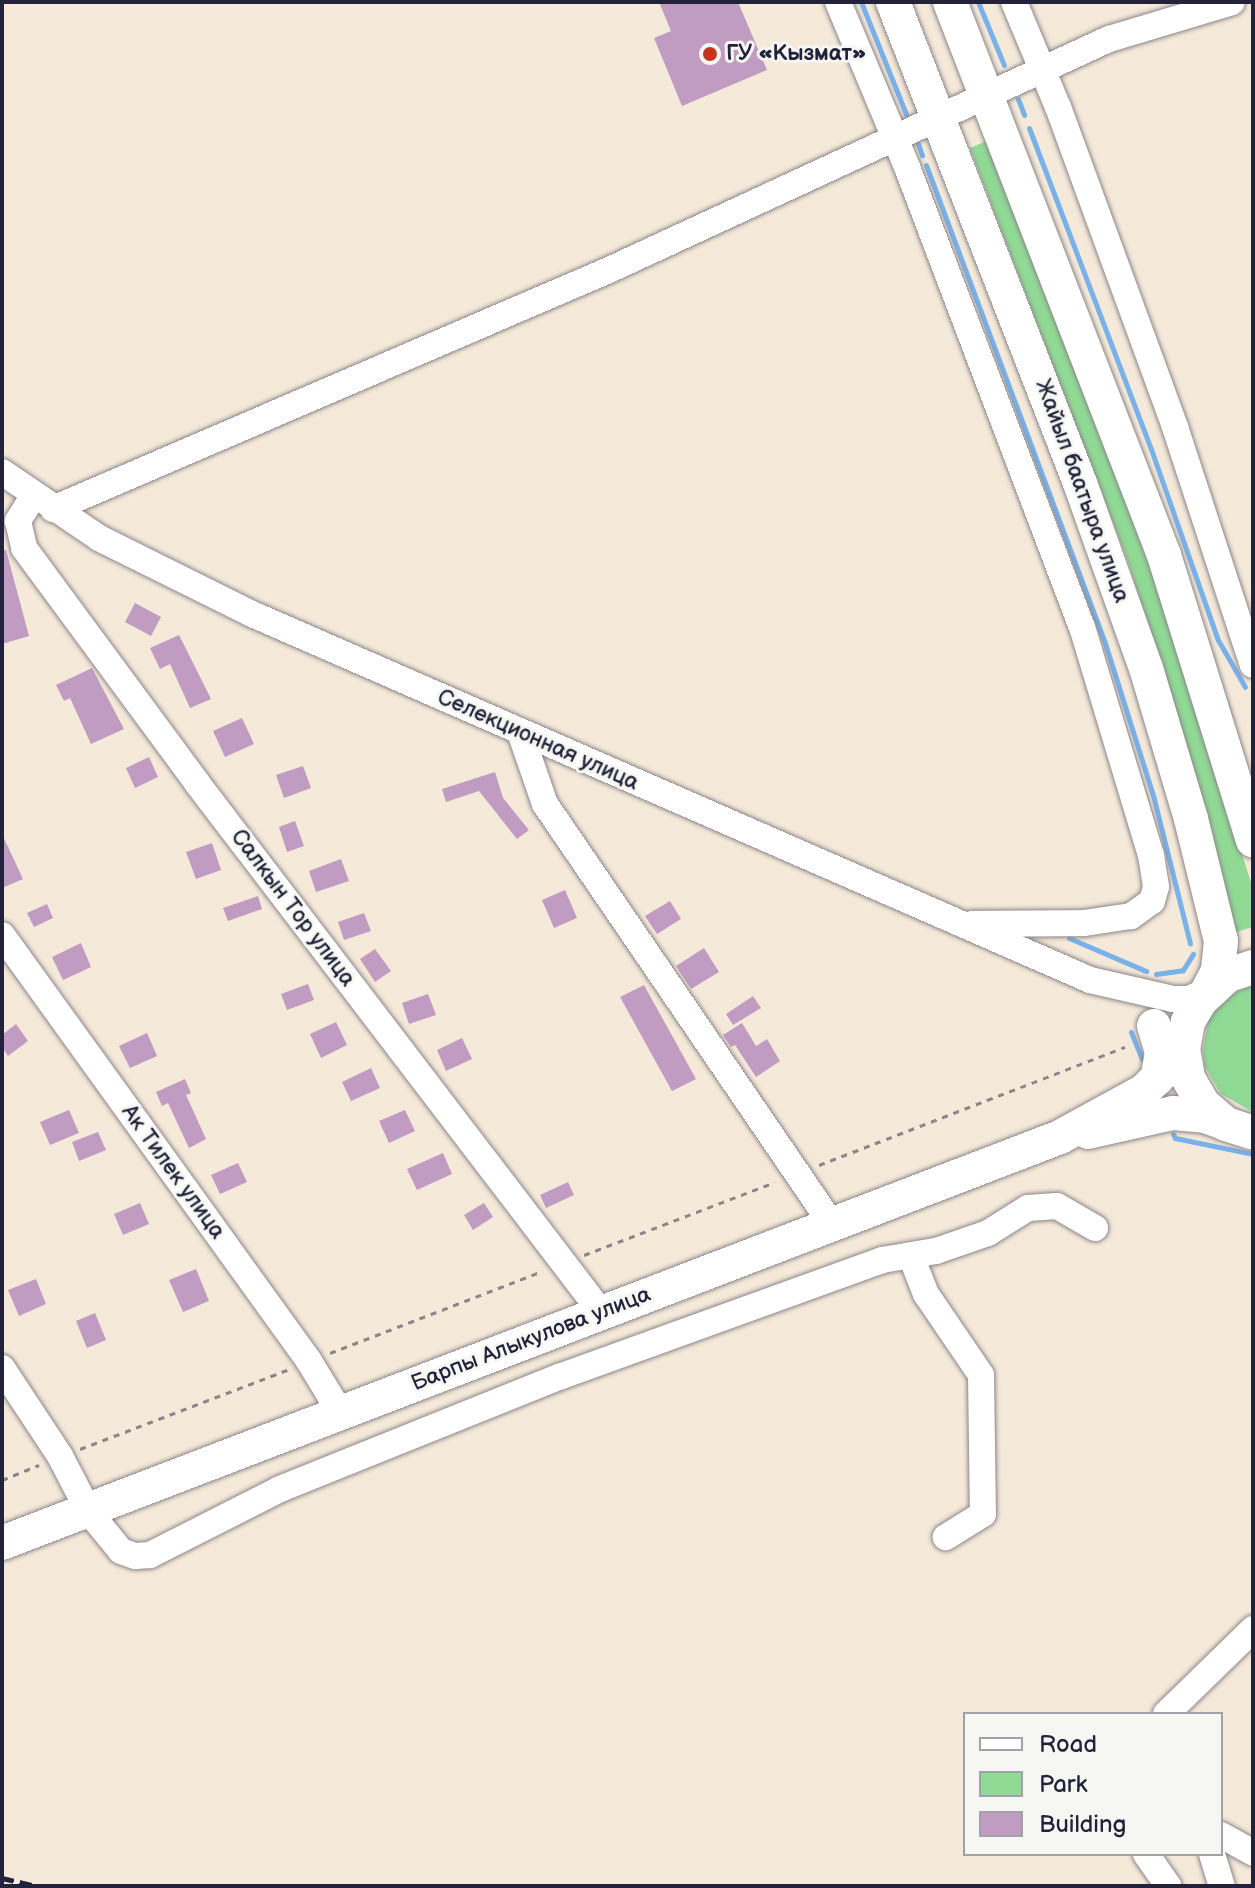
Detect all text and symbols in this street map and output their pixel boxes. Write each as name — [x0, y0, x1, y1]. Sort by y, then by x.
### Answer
place label: ГУ «Кызмат» — [726, 41, 866, 67]
marker: ГУ «Кызмат» — [701, 45, 719, 63]
street label: Жайыл баатыра улица — [1029, 376, 1135, 606]
street label: Селекционная улица — [433, 684, 643, 796]
street label: Салкын Тор улица — [225, 824, 361, 992]
street label: Ак Тилек улица — [116, 1100, 230, 1244]
street label: Барпы Алыкулова улица — [408, 1281, 654, 1397]
legend — [963, 1712, 1223, 1856]
text: Road — [1039, 1730, 1097, 1759]
text: Park — [1039, 1770, 1087, 1799]
text: Building — [1039, 1810, 1126, 1839]

